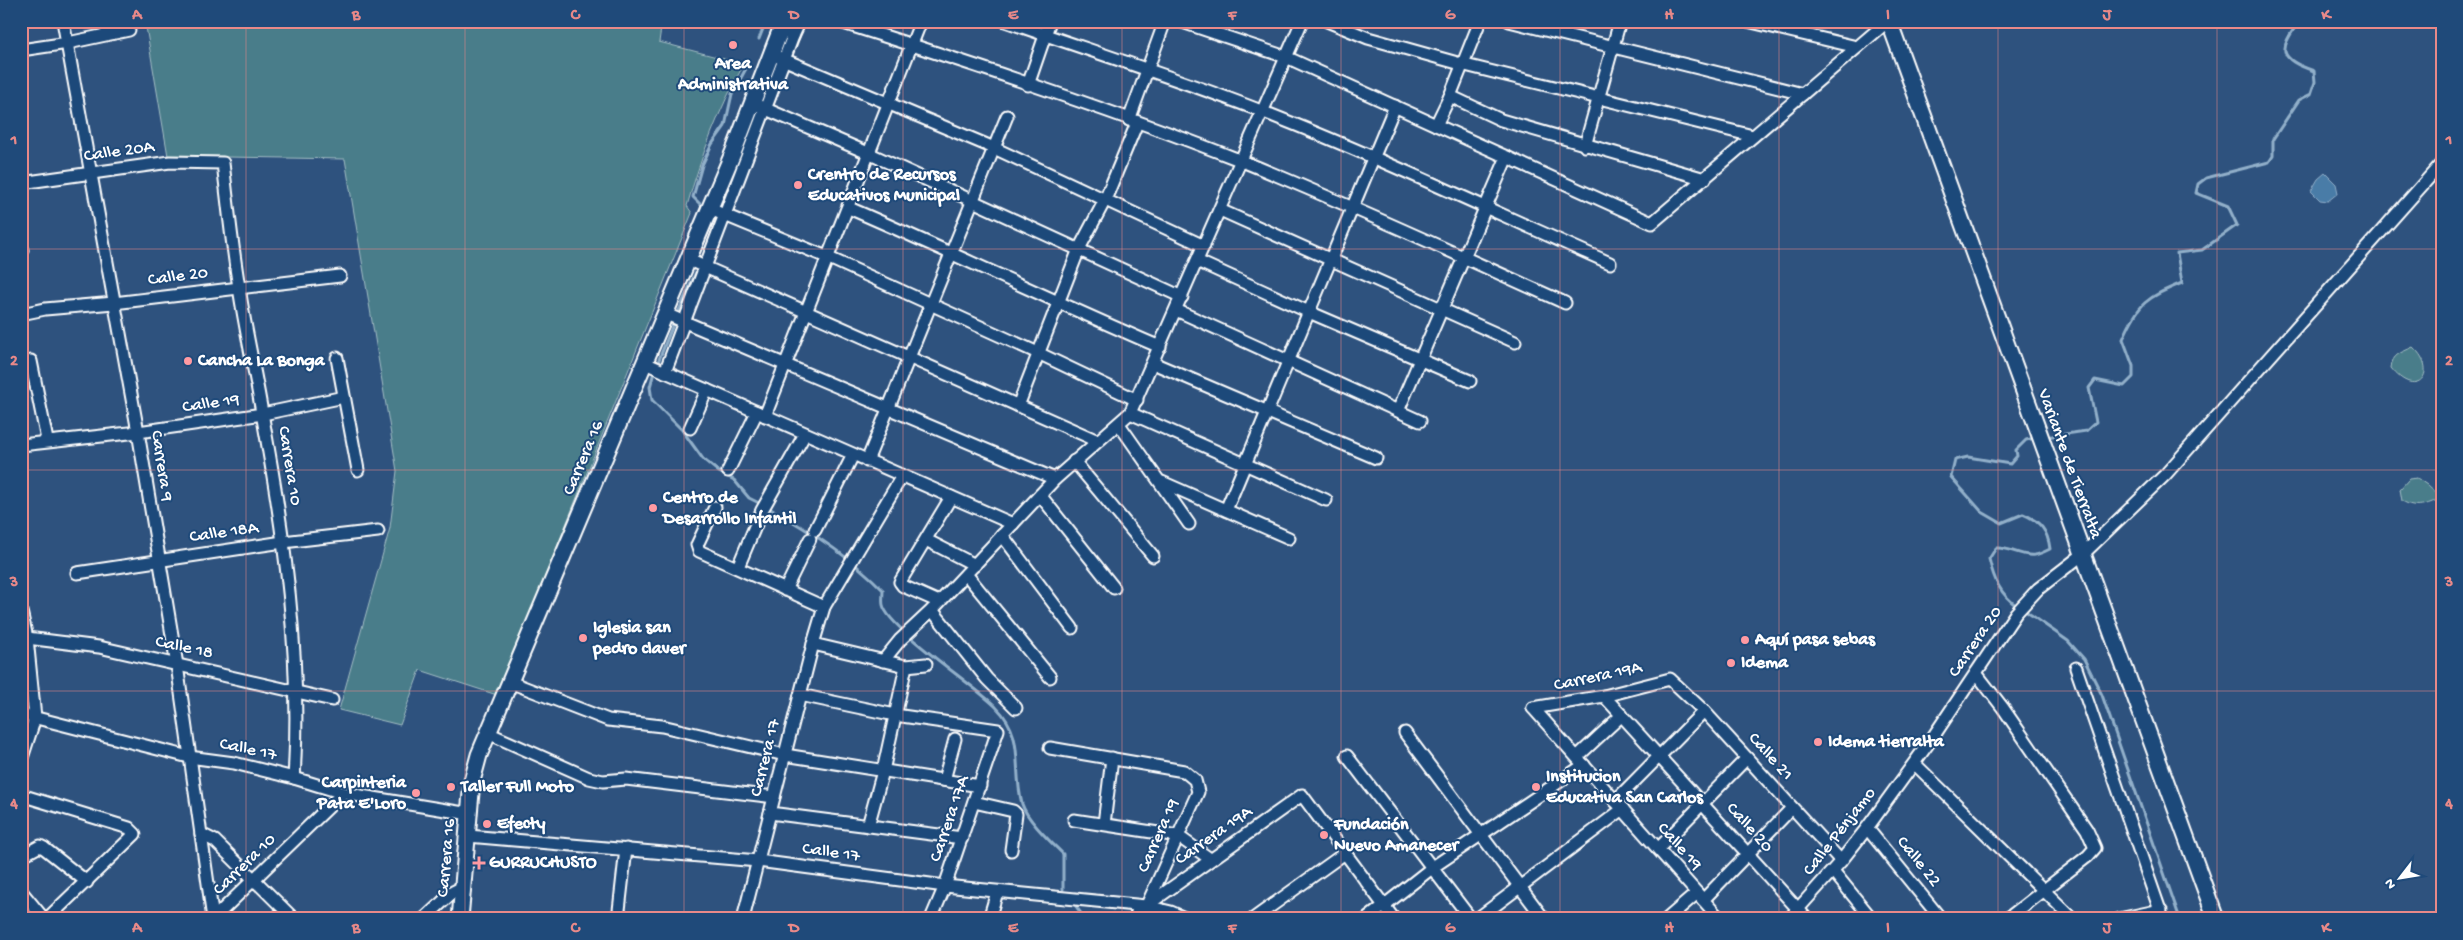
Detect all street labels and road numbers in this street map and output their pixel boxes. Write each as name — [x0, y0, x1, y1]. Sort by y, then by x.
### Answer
street label: Calle 20A — [82, 136, 157, 167]
street label: Calle 20 — [147, 263, 209, 291]
street label: Variante de Tierralta — [2032, 385, 2106, 543]
street label: Calle 19 — [181, 390, 241, 418]
street label: Carrera 16 — [559, 417, 609, 498]
street label: Carrera 10 — [272, 425, 306, 507]
street label: Carrera 9 — [145, 429, 177, 503]
street label: Calle 18A — [188, 518, 261, 548]
street label: Carrera 20 — [1945, 602, 2007, 682]
street label: Calle 18 — [153, 632, 215, 664]
street label: Carrera 19A — [1552, 657, 1645, 697]
street label: Carrera 17 — [746, 716, 786, 799]
street label: Calle 21 — [1743, 729, 1797, 785]
street label: Calle 17 — [218, 734, 279, 766]
street label: Carrera 17A — [925, 772, 975, 865]
street label: Calle Pénjamo — [1799, 784, 1881, 880]
street label: Carrera 19 — [1133, 796, 1185, 876]
street label: Calle 20 — [1721, 799, 1777, 857]
street label: Carrera 19A — [1171, 801, 1258, 870]
street label: Carrera 16 — [433, 817, 461, 898]
street label: Calle 19 — [1652, 819, 1706, 875]
street label: Carrera 10 — [209, 830, 281, 900]
street label: Calle 22 — [1891, 833, 1945, 892]
street label: Calle 17 — [801, 839, 862, 868]

